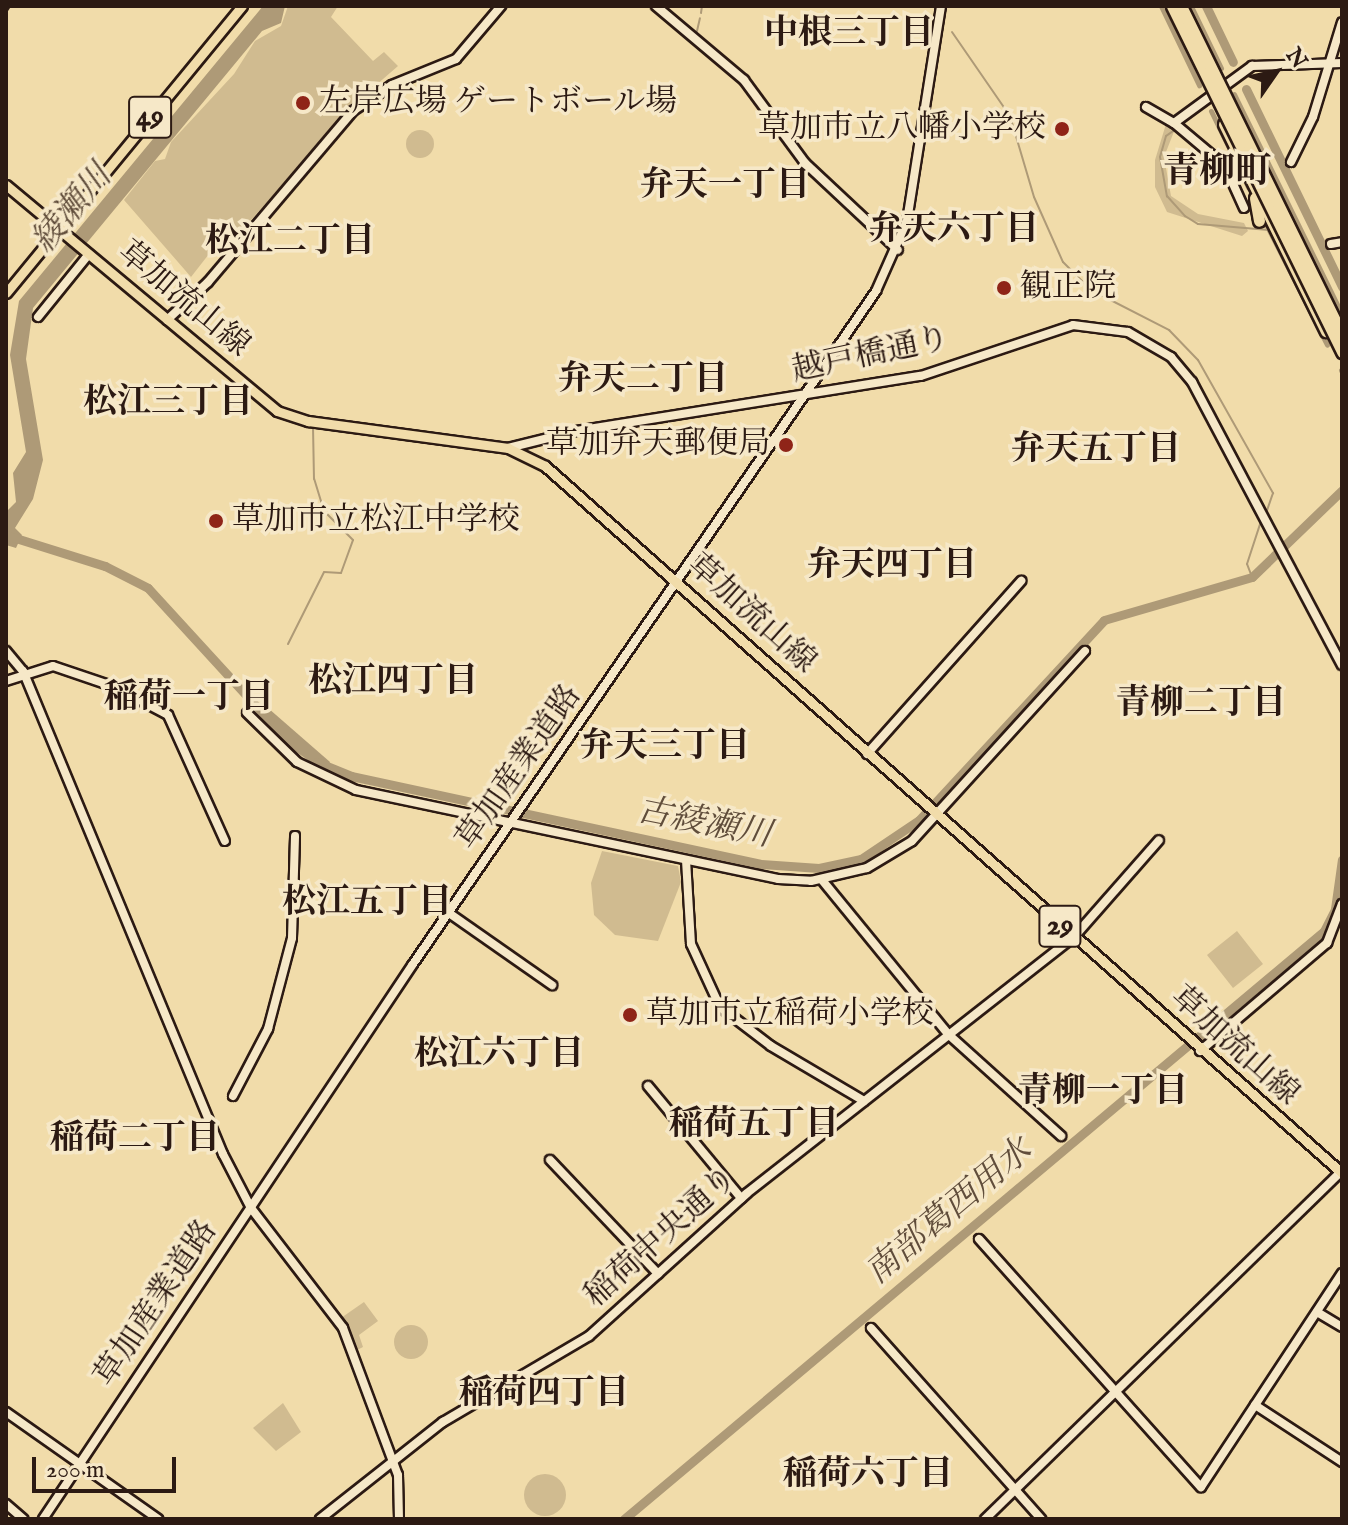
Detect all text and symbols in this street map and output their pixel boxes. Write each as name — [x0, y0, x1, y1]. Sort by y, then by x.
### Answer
district label: 中根三丁目 — [764, 14, 934, 54]
north arrow — [1236, 32, 1316, 112]
text: N — [1279, 43, 1313, 74]
place label: 左岸広場 ゲートボール場 — [319, 84, 678, 122]
road number: 49 — [128, 91, 172, 143]
marker: 左岸広場 ゲートボール場 — [294, 94, 312, 112]
place label: 草加市立八幡小学校 — [758, 110, 1046, 148]
marker: 草加市立八幡小学校 — [1053, 120, 1071, 138]
district label: 青柳町 — [1163, 151, 1271, 195]
water label: 綾瀬川 — [24, 157, 120, 261]
district label: 弁天一丁目 — [640, 166, 810, 206]
district label: 弁天六丁目 — [869, 210, 1039, 250]
district label: 松江二丁目 — [205, 222, 375, 262]
street label: 草加流山線 — [109, 234, 257, 366]
place label: 観正院 — [1020, 269, 1116, 307]
marker: 観正院 — [995, 279, 1013, 297]
street label: 越戸橋通り — [789, 321, 953, 391]
district label: 弁天二丁目 — [558, 360, 728, 400]
district label: 松江三丁目 — [83, 383, 253, 423]
place label: 草加弁天郵便局 — [546, 426, 770, 464]
district label: 弁天五丁目 — [1011, 430, 1181, 470]
marker: 草加弁天郵便局 — [777, 436, 795, 454]
place label: 草加市立松江中学校 — [232, 502, 520, 540]
marker: 草加市立松江中学校 — [207, 512, 225, 530]
district label: 弁天四丁目 — [807, 546, 977, 586]
street label: 草加流山線 — [679, 547, 823, 683]
district label: 松江四丁目 — [308, 662, 478, 702]
district label: 稲荷一丁目 — [104, 678, 274, 718]
street label: 草加産業道路 — [449, 678, 591, 858]
district label: 青柳二丁目 — [1116, 684, 1286, 724]
district label: 弁天三丁目 — [580, 727, 750, 767]
water label: 古綾瀬川 — [633, 790, 775, 856]
district label: 松江五丁目 — [282, 883, 452, 923]
road number: 29 — [1038, 900, 1082, 952]
street label: 草加流山線 — [1162, 979, 1306, 1115]
place label: 草加市立稲荷小学校 — [646, 996, 934, 1034]
marker: 草加市立稲荷小学校 — [621, 1006, 639, 1024]
district label: 松江六丁目 — [414, 1035, 584, 1075]
district label: 青柳一丁目 — [1018, 1072, 1188, 1112]
district label: 稲荷五丁目 — [669, 1105, 839, 1145]
district label: 稲荷二丁目 — [50, 1119, 220, 1159]
water label: 南部葛西用水 — [858, 1131, 1040, 1293]
street label: 稲荷中央通り — [578, 1159, 746, 1317]
street label: 草加産業道路 — [87, 1214, 227, 1394]
district label: 稲荷四丁目 — [459, 1374, 629, 1414]
scale bar — [36, 1441, 180, 1491]
text: 200 m — [46, 1455, 105, 1486]
district label: 稲荷六丁目 — [783, 1455, 953, 1495]

